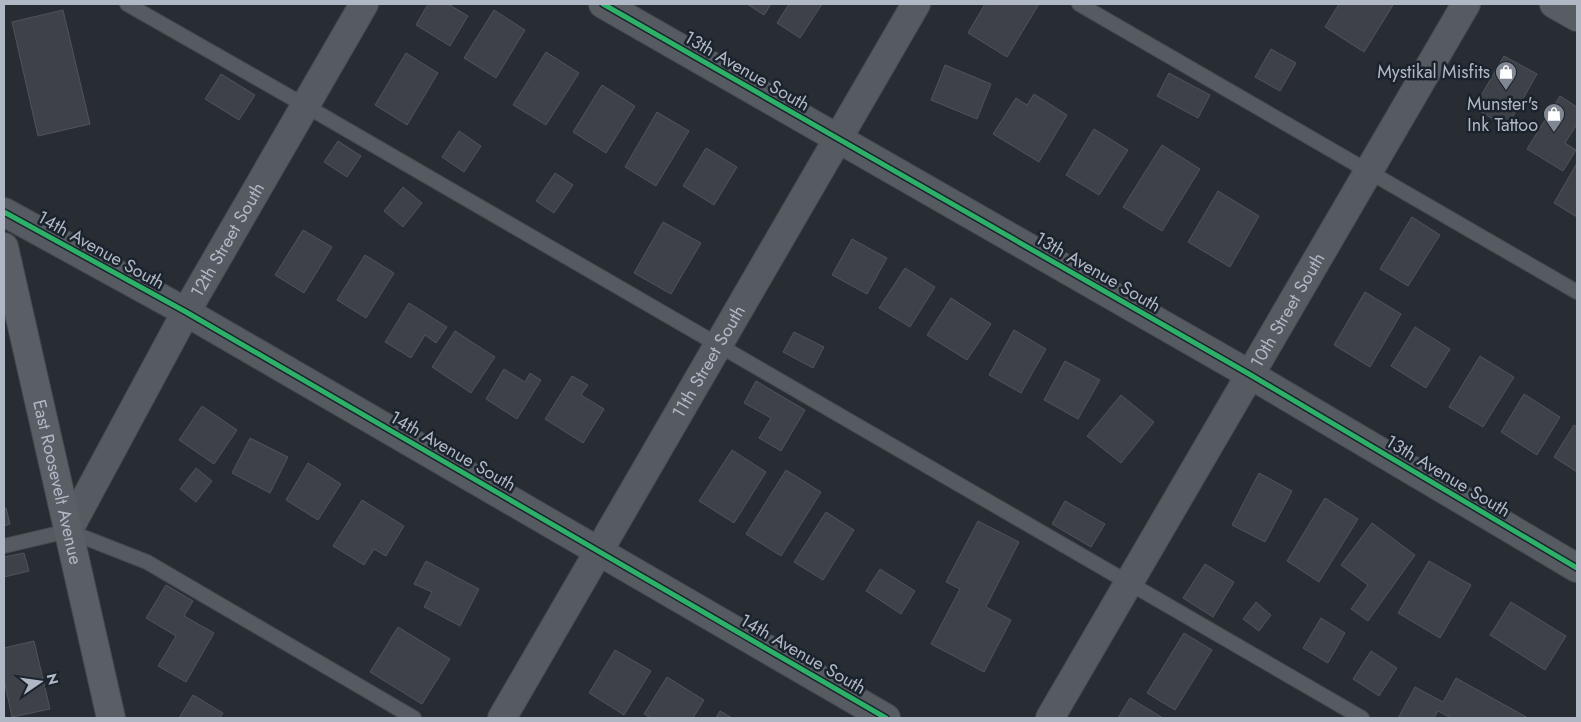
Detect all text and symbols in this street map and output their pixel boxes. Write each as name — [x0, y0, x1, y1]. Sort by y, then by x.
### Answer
street label: 13th Avenue South — [679, 24, 815, 118]
place label: Mystikal Misfits — [1377, 59, 1490, 85]
shop icon: Mystikal Misfits — [1494, 60, 1518, 91]
place label: Munster's Ink Tattoo — [1467, 91, 1538, 138]
shop icon: Munster's Ink Tattoo — [1542, 102, 1566, 133]
street label: 12th Street South — [184, 178, 271, 302]
street label: 14th Avenue South — [33, 204, 169, 296]
street label: 13th Avenue South — [1030, 225, 1166, 319]
street label: 10th Street South — [1244, 248, 1331, 373]
street label: 11th Street South — [666, 300, 752, 423]
street label: East Roosevelt Avenue — [26, 397, 89, 567]
street label: 14th Avenue South — [385, 404, 521, 498]
street label: 13th Avenue South — [1381, 428, 1515, 524]
street label: 14th Avenue South — [735, 607, 871, 701]
north arrow — [15, 657, 65, 707]
text: N — [42, 671, 64, 687]

